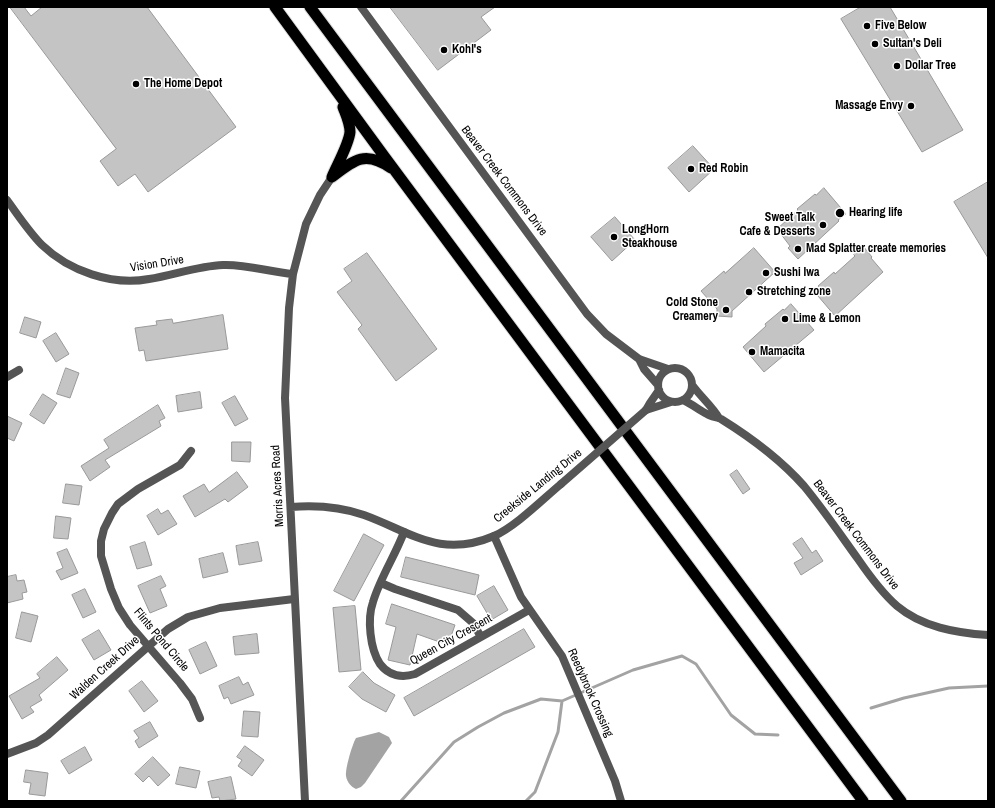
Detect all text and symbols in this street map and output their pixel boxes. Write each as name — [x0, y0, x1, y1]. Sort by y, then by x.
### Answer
place label: Five Below — [875, 19, 926, 33]
marker: Five Below — [862, 21, 872, 31]
place label: Sultan's Deli — [883, 37, 942, 51]
marker: Sultan's Deli — [870, 39, 880, 49]
place label: Kohl's — [452, 43, 482, 57]
marker: Kohl's — [439, 45, 449, 55]
place label: Dollar Tree — [905, 59, 956, 73]
marker: Dollar Tree — [892, 61, 902, 71]
place label: The Home Depot — [144, 77, 222, 91]
marker: The Home Depot — [131, 79, 141, 89]
place label: Massage Envy — [835, 99, 903, 113]
marker: Massage Envy — [906, 101, 916, 111]
street label: Beaver Creek Commons Drive — [458, 123, 550, 239]
place label: Red Robin — [699, 162, 748, 176]
marker: Red Robin — [686, 164, 696, 174]
place label: Hearing life — [849, 206, 903, 220]
marker: Hearing life — [834, 207, 846, 219]
place label: Sweet Talk Cafe & Desserts — [740, 211, 815, 239]
marker: Sweet Talk Cafe & Desserts — [818, 220, 828, 230]
place label: LongHorn Steakhouse — [622, 223, 677, 251]
marker: LongHorn Steakhouse — [609, 232, 619, 242]
place label: Mad Splatter create memories — [806, 242, 946, 256]
marker: Mad Splatter create memories — [793, 244, 803, 254]
street label: Vision Drive — [129, 253, 185, 275]
place label: Sushi Iwa — [774, 266, 819, 280]
marker: Sushi Iwa — [761, 268, 771, 278]
place label: Stretching zone — [757, 285, 831, 299]
marker: Stretching zone — [744, 287, 754, 297]
place label: Cold Stone Creamery — [666, 296, 718, 324]
marker: Cold Stone Creamery — [721, 305, 731, 315]
place label: Lime & Lemon — [793, 312, 861, 326]
marker: Lime & Lemon — [780, 314, 790, 324]
place label: Mamacita — [760, 345, 805, 359]
marker: Mamacita — [747, 347, 757, 357]
street label: Morris Acres Road — [269, 445, 287, 527]
street label: Creekside Landing Drive — [491, 446, 585, 526]
street label: Beaver Creek Commons Drive — [810, 477, 902, 593]
street label: Flints Pond Circle — [130, 605, 192, 675]
street label: Queen City Crescent — [407, 611, 495, 669]
street label: Walden Creek Drive — [67, 633, 143, 703]
street label: Reedybrook Crossing — [564, 647, 616, 739]

